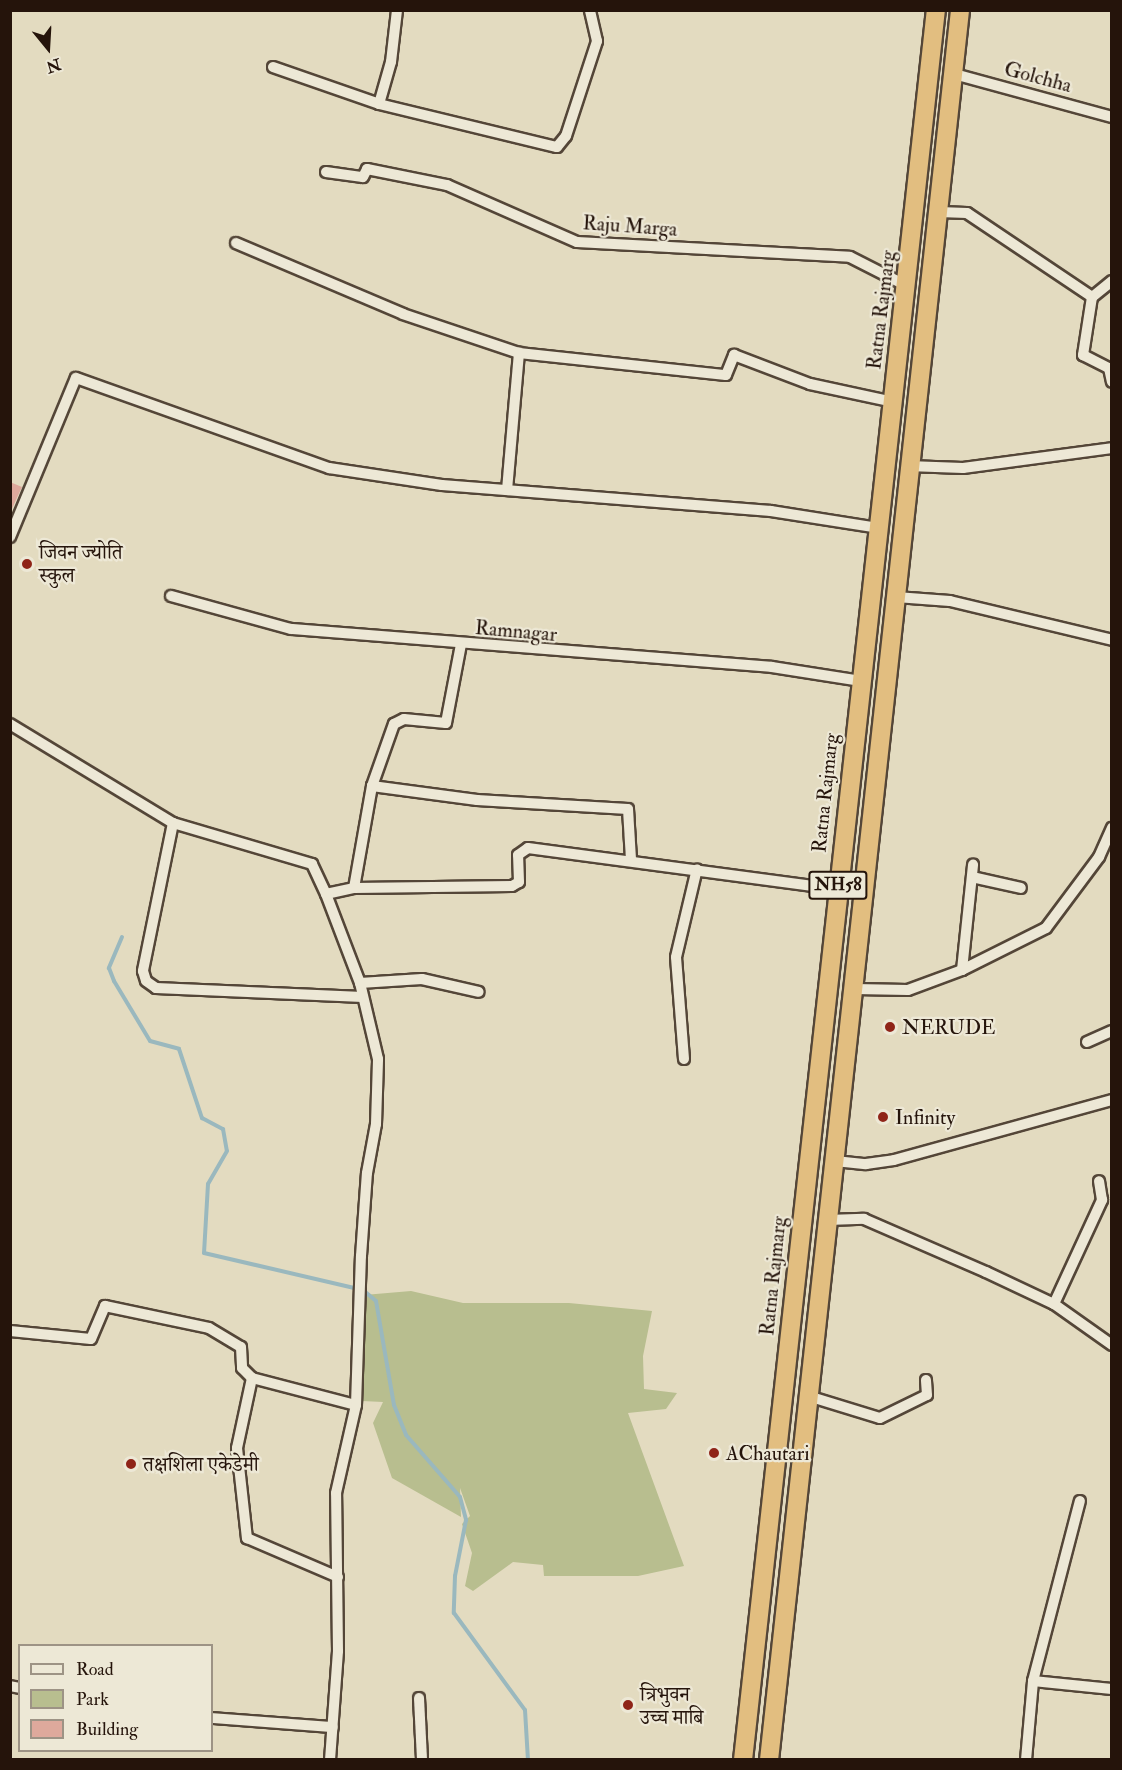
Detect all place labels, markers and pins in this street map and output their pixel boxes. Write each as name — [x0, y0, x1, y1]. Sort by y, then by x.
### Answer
place label: जिवन ज्योति स्कुल — [39, 540, 123, 587]
marker: जिवन ज्योति स्कुल — [20, 557, 34, 571]
place label: NERUDE — [902, 1015, 995, 1039]
marker: NERUDE — [883, 1020, 897, 1034]
place label: Infinity — [895, 1105, 955, 1129]
marker: Infinity — [876, 1110, 890, 1124]
place label: AChautari — [726, 1441, 810, 1465]
marker: AChautari — [707, 1446, 721, 1460]
place label: तक्षशिला एकेडेमी — [143, 1452, 259, 1476]
marker: तक्षशिला एकेडेमी — [124, 1457, 138, 1471]
place label: त्रिभुवन उच्च माबि — [640, 1682, 703, 1729]
marker: त्रिभुवन उच्च माबि — [621, 1698, 635, 1712]

